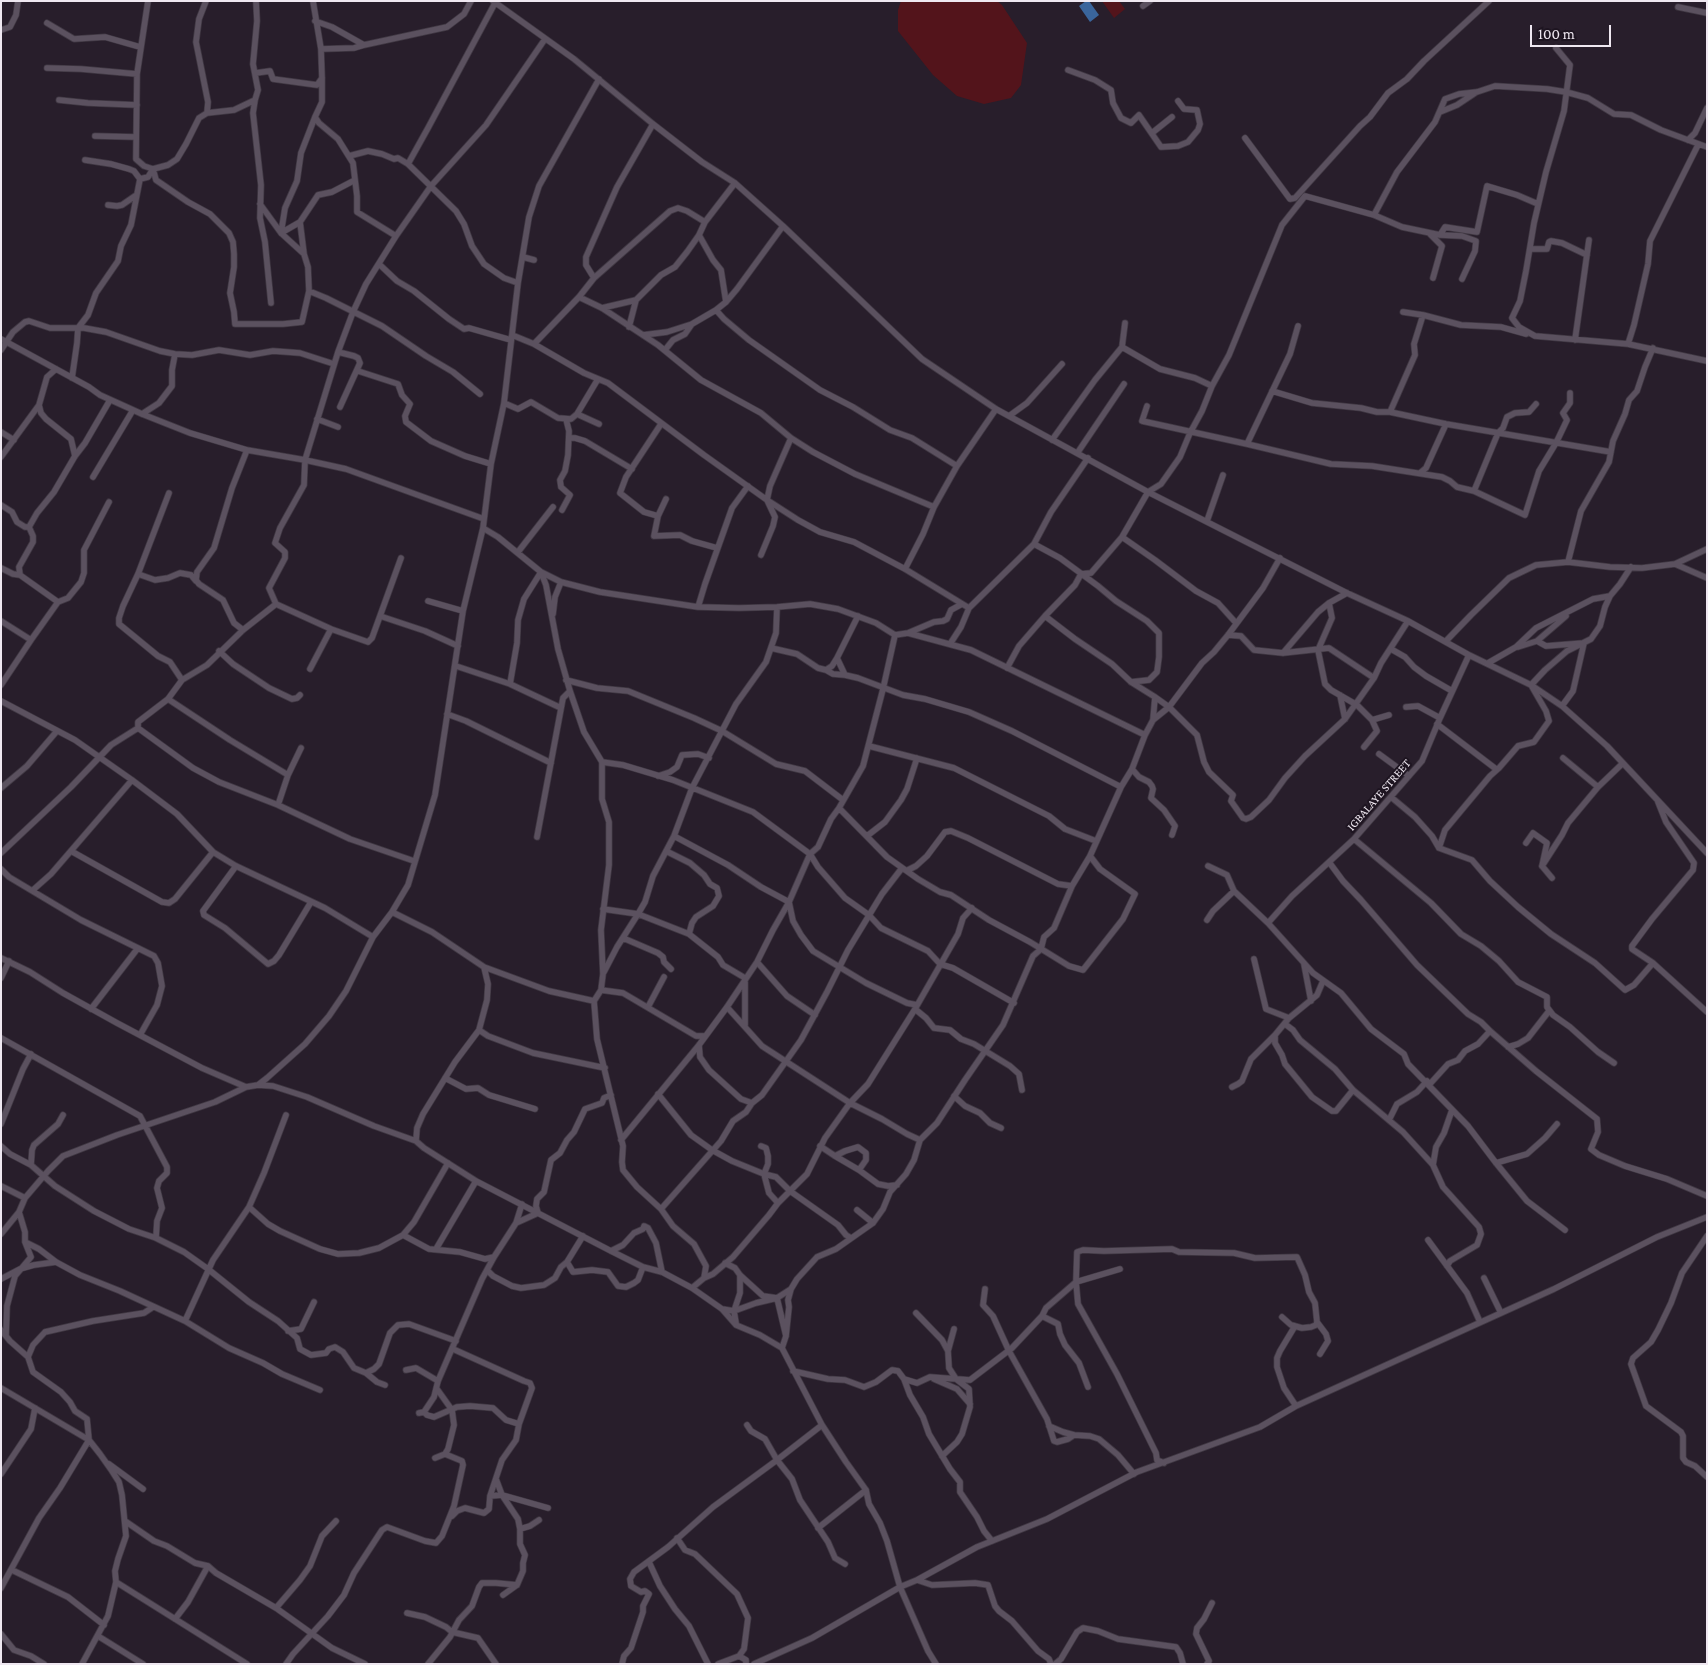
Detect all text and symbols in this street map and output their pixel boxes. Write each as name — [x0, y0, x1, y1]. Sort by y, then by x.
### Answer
scale bar — [1533, 15, 1614, 47]
text: 100 m — [1538, 26, 1575, 42]
street label: IGBALAYE STREET — [1344, 756, 1414, 834]

